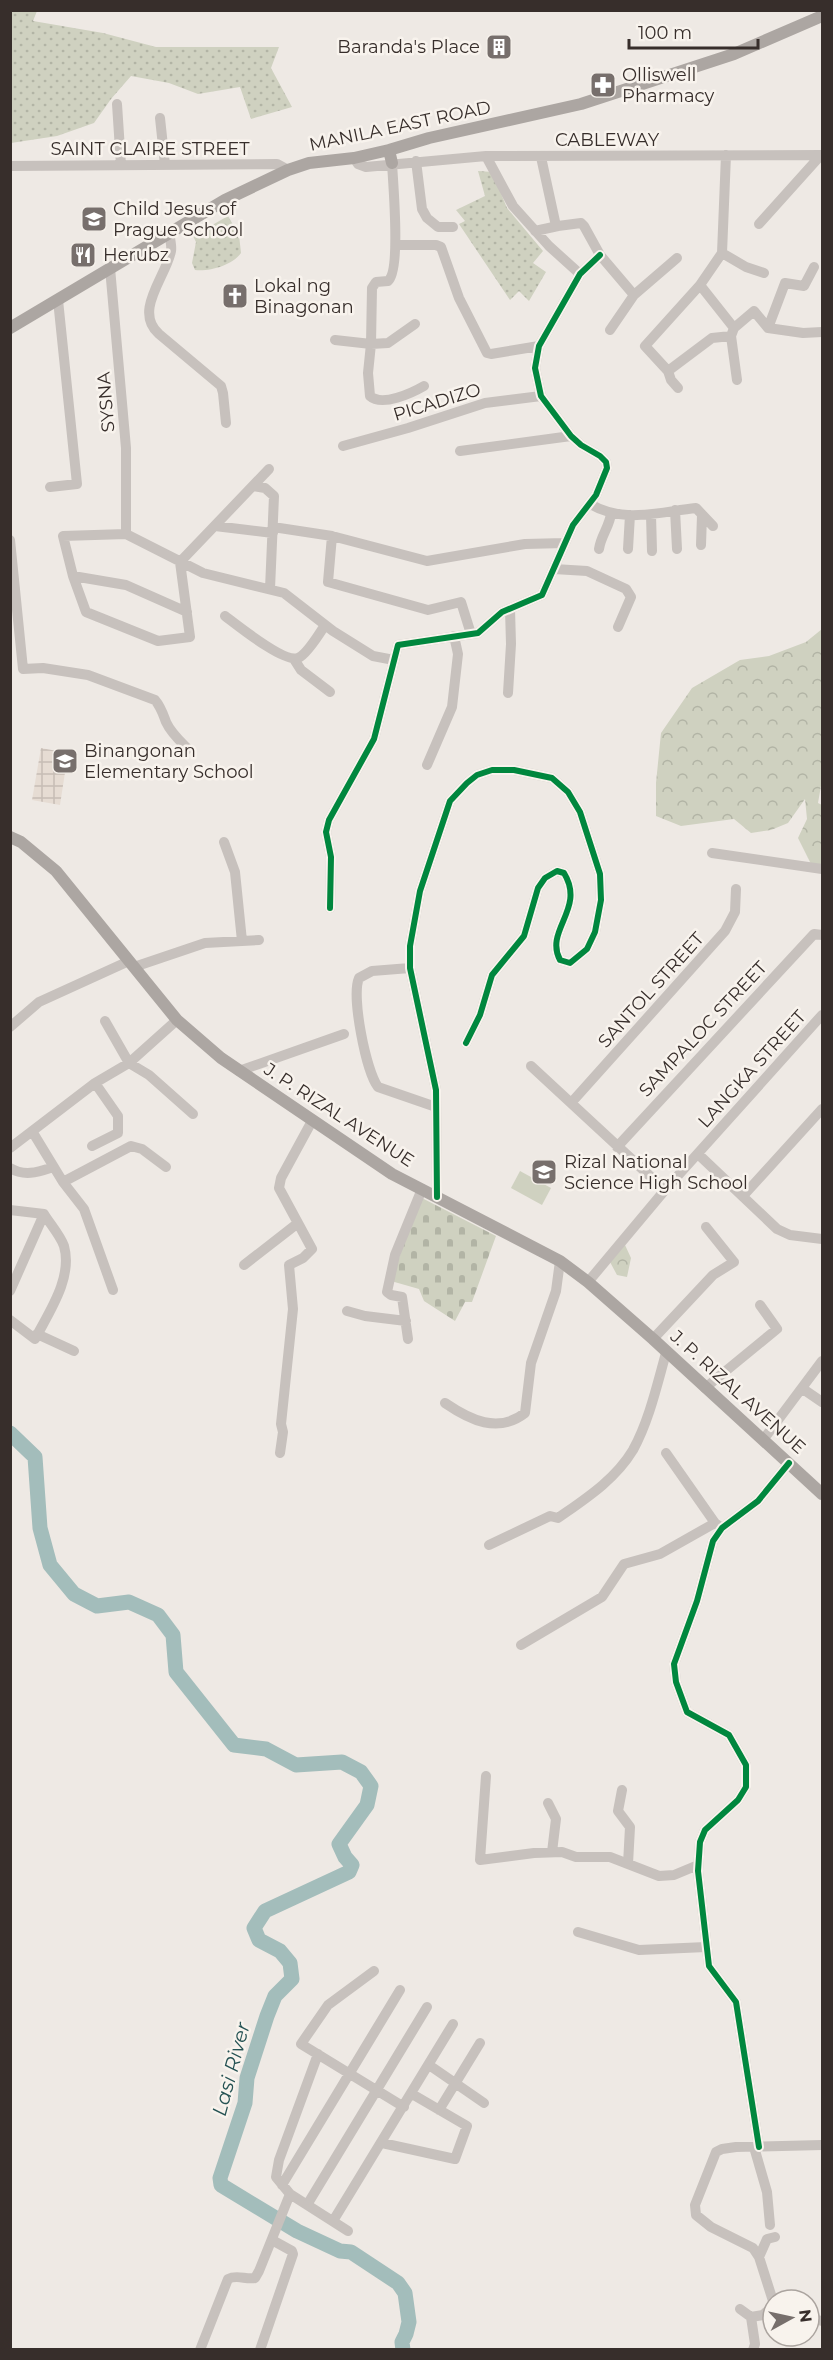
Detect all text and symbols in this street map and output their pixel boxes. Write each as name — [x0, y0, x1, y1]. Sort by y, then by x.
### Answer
scale bar — [629, 12, 758, 50]
text: 100 m — [638, 22, 692, 44]
building icon: Baranda's Place — [484, 32, 514, 62]
place label: Baranda's Place — [337, 36, 480, 58]
place label: Olliswell Pharmacy — [622, 64, 715, 107]
pharmacy icon: Olliswell Pharmacy — [588, 70, 618, 100]
street label: MANILA EAST ROAD — [307, 96, 493, 156]
street label: CABLEWAY — [555, 129, 660, 151]
street label: SAINT CLAIRE STREET — [50, 138, 250, 160]
place label: Child Jesus of Prague School — [113, 198, 243, 241]
school or university icon: Child Jesus of Prague School — [79, 204, 109, 234]
restaurant icon: Herubz — [68, 240, 98, 270]
place label: Herubz — [103, 244, 169, 266]
place label: Lokal ng Binagonan — [254, 275, 354, 318]
church icon: Lokal ng Binagonan — [220, 281, 250, 311]
street label: SYSNA — [92, 371, 120, 433]
street label: PICADIZO — [391, 378, 483, 426]
place label: Binangonan Elementary School — [84, 740, 254, 783]
school or university icon: Binangonan Elementary School — [50, 746, 80, 776]
street label: SANTOL STREET — [593, 927, 709, 1052]
street label: SAMPALOC STREET — [634, 956, 772, 1102]
street label: LANGKA STREET — [693, 1005, 811, 1132]
street label: J. P. RIZAL AVENUE — [259, 1058, 418, 1172]
place label: Rizal National Science High School — [564, 1151, 748, 1194]
school or university icon: Rizal National Science High School — [529, 1157, 559, 1187]
street label: J. P. RIZAL AVENUE — [665, 1325, 810, 1458]
water label: Lasi River — [207, 2019, 255, 2118]
north arrow — [761, 2288, 821, 2348]
text: N — [795, 2308, 816, 2324]

